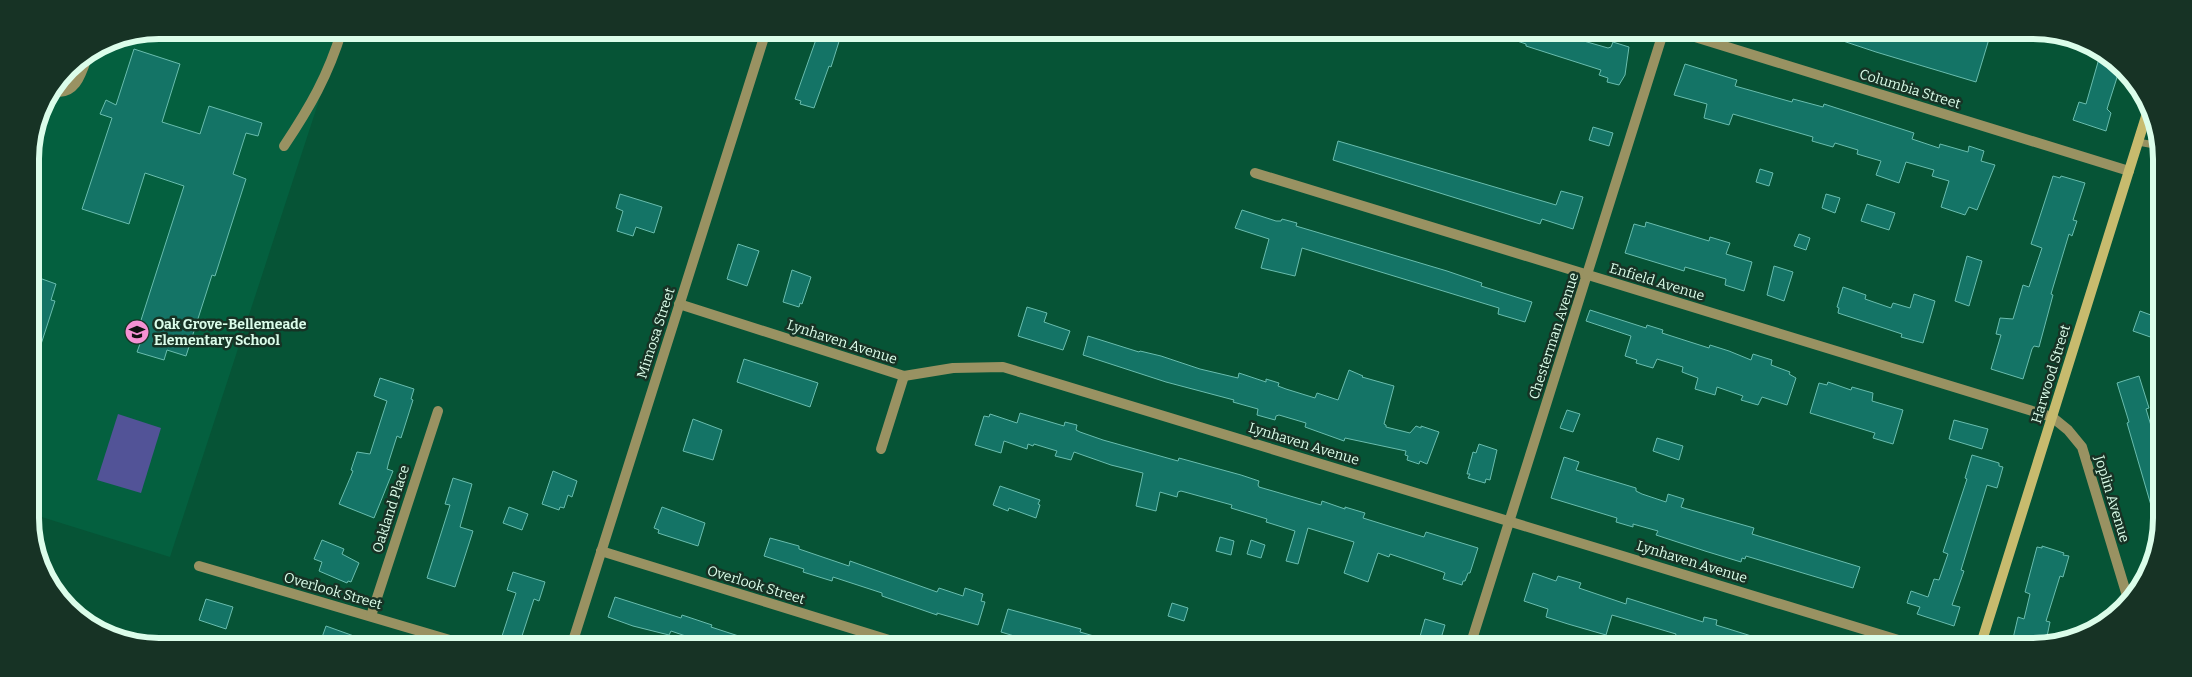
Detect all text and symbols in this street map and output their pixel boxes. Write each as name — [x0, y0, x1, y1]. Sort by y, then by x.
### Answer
street label: Columbia Street — [1857, 66, 1963, 112]
street label: Enfield Avenue — [1607, 259, 1707, 305]
street label: Chesterman Avenue — [1526, 271, 1582, 401]
street label: Mimosa Street — [633, 285, 679, 381]
place label: Oak Grove-Bellemeade Elementary School — [154, 316, 307, 349]
street label: Lynhaven Avenue — [785, 316, 899, 368]
school or university icon: Oak Grove-Bellemeade Elementary School — [124, 319, 150, 345]
street label: Harwood Street — [2028, 322, 2074, 426]
street label: Lynhaven Avenue — [1247, 419, 1361, 469]
street label: Joplin Avenue — [2090, 453, 2133, 544]
street label: Oakland Place — [369, 463, 413, 555]
street label: Lynhaven Avenue — [1635, 537, 1749, 587]
street label: Overlook Street — [705, 562, 807, 608]
street label: Overlook Street — [282, 569, 384, 613]

